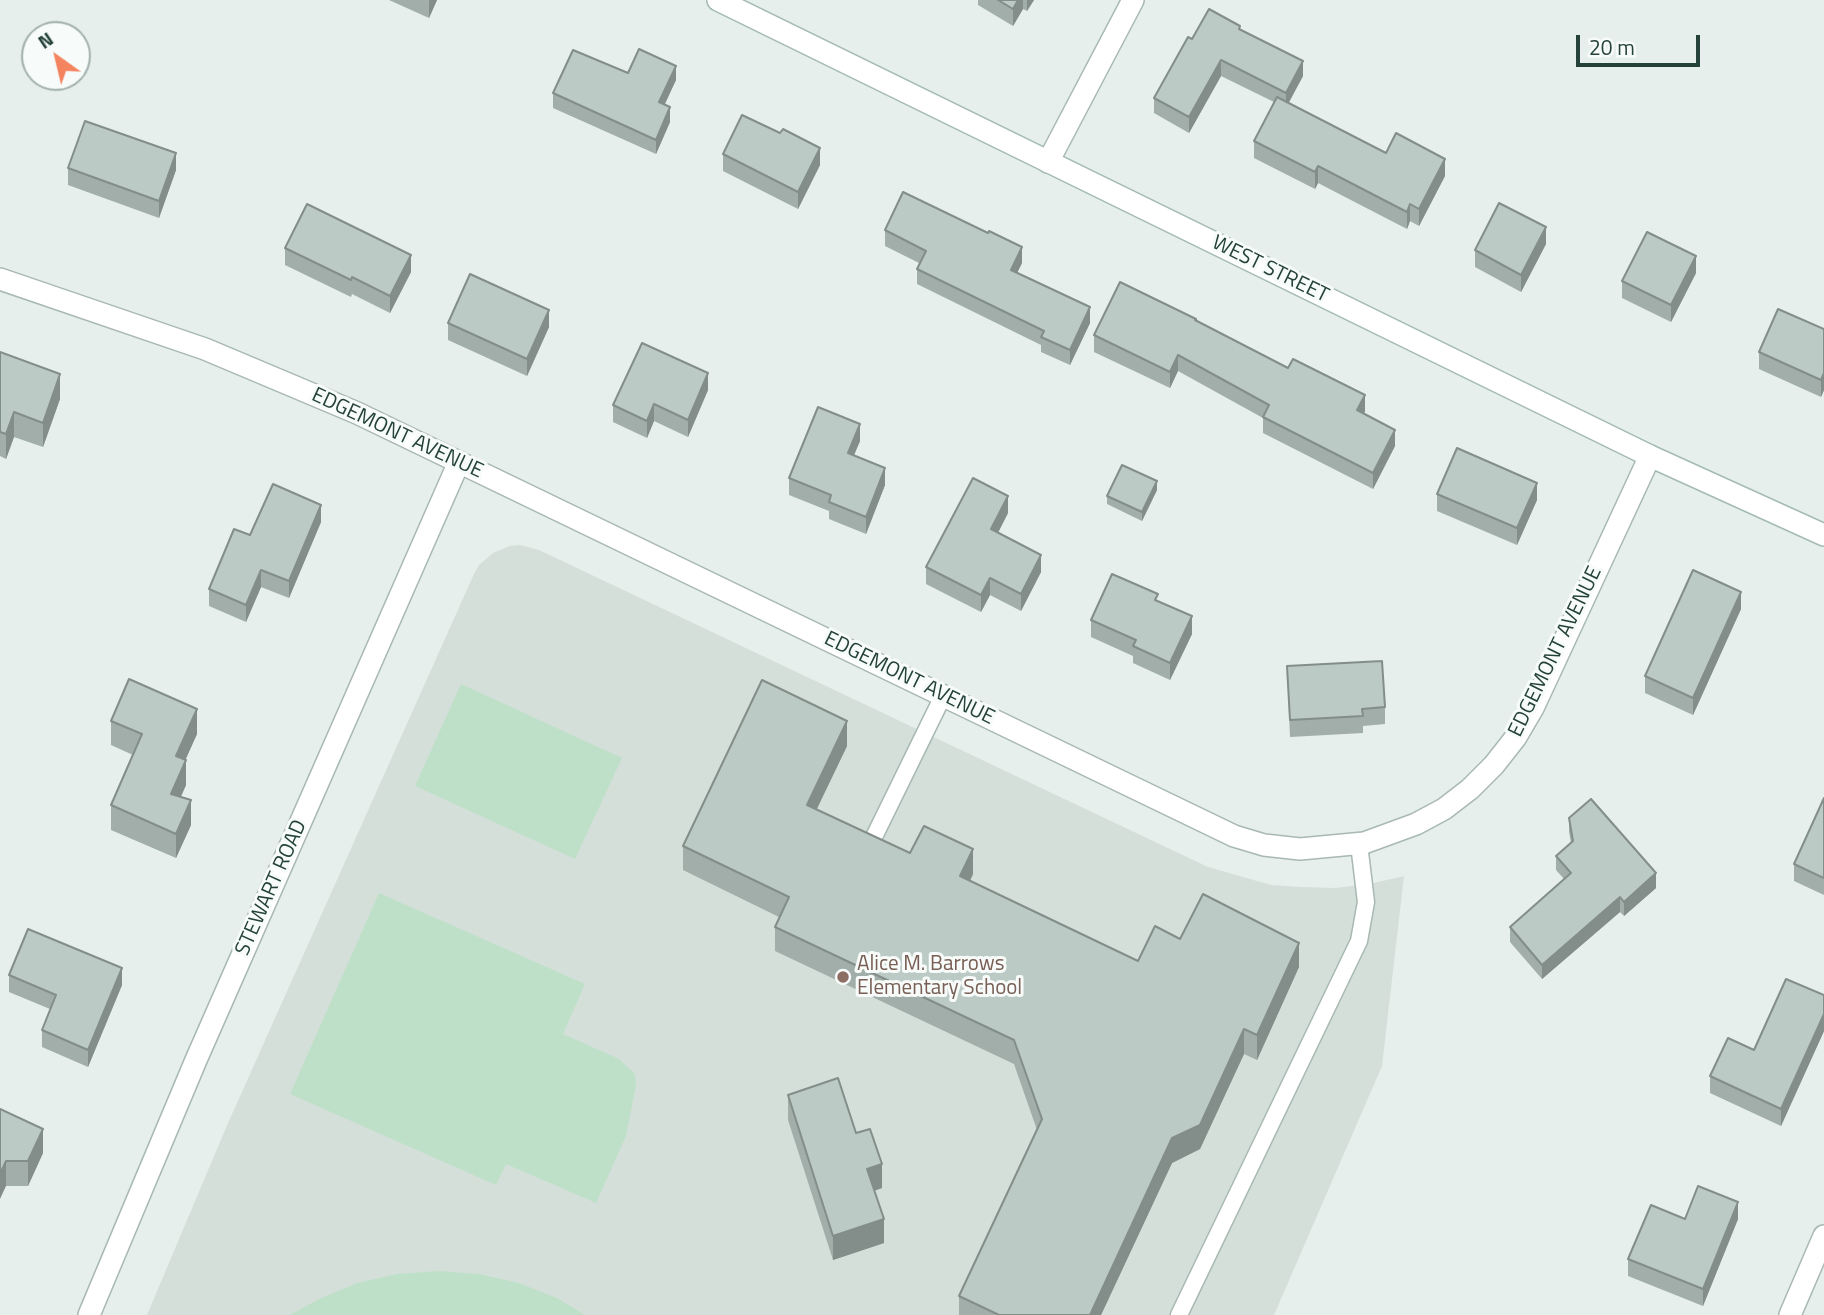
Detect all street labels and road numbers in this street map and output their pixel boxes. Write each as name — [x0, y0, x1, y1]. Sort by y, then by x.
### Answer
street label: WEST STREET — [1207, 231, 1333, 309]
street label: EDGEMONT AVENUE — [307, 383, 487, 485]
street label: EDGEMONT AVENUE — [1504, 563, 1608, 741]
street label: EDGEMONT AVENUE — [820, 627, 998, 731]
street label: STEWART ROAD — [231, 816, 313, 960]

